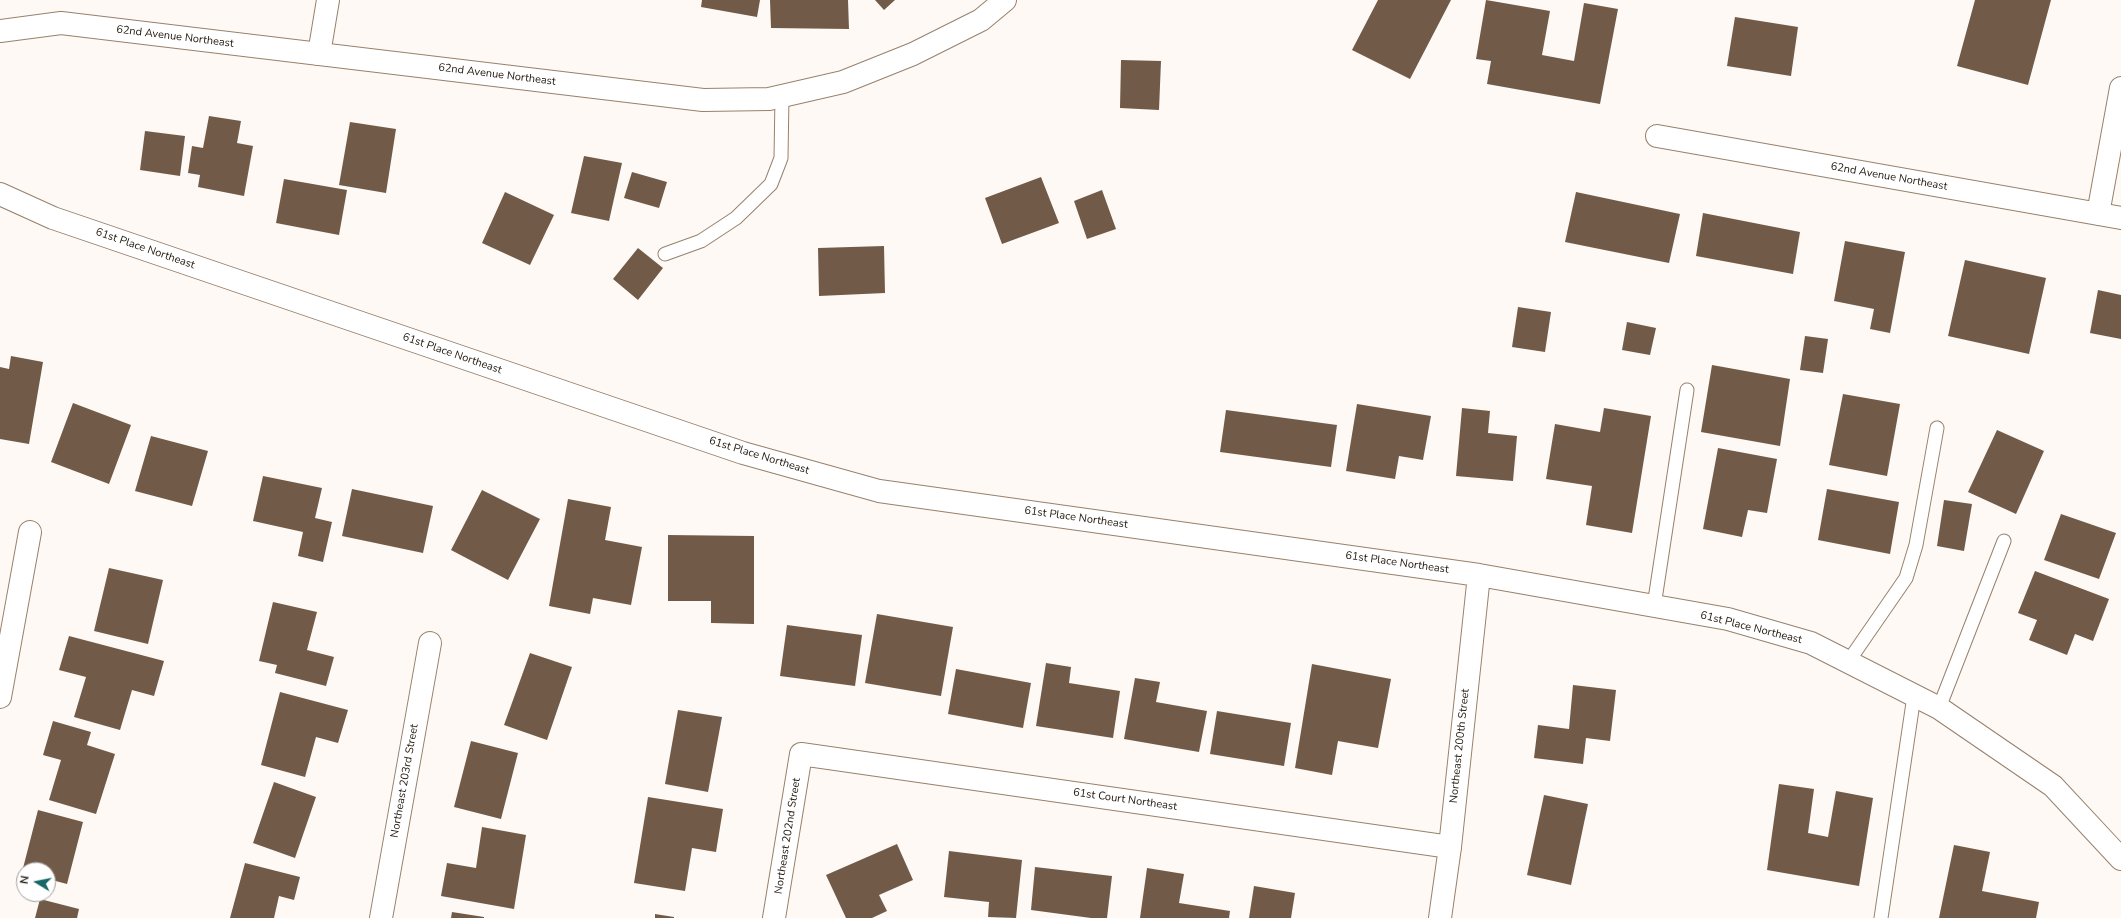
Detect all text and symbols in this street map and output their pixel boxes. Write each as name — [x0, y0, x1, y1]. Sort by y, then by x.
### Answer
street label: 62nd Avenue Northeast — [115, 23, 235, 51]
street label: 62nd Avenue Northeast — [437, 61, 557, 89]
street label: 62nd Avenue Northeast — [1830, 160, 1948, 194]
street label: 61st Place Northeast — [94, 226, 196, 272]
street label: 61st Place Northeast — [401, 331, 503, 377]
street label: 61st Place Northeast — [707, 434, 811, 478]
street label: 61st Place Northeast — [1024, 504, 1128, 532]
street label: 61st Place Northeast — [1345, 549, 1449, 577]
street label: 61st Place Northeast — [1699, 609, 1803, 647]
street label: Northeast 200th Street — [1447, 688, 1473, 804]
street label: Northeast 203rd Street — [389, 723, 421, 839]
street label: Northeast 202nd Street — [772, 777, 804, 895]
street label: 61st Court Northeast — [1072, 786, 1178, 814]
north arrow — [16, 862, 56, 902]
text: N — [17, 875, 33, 885]

